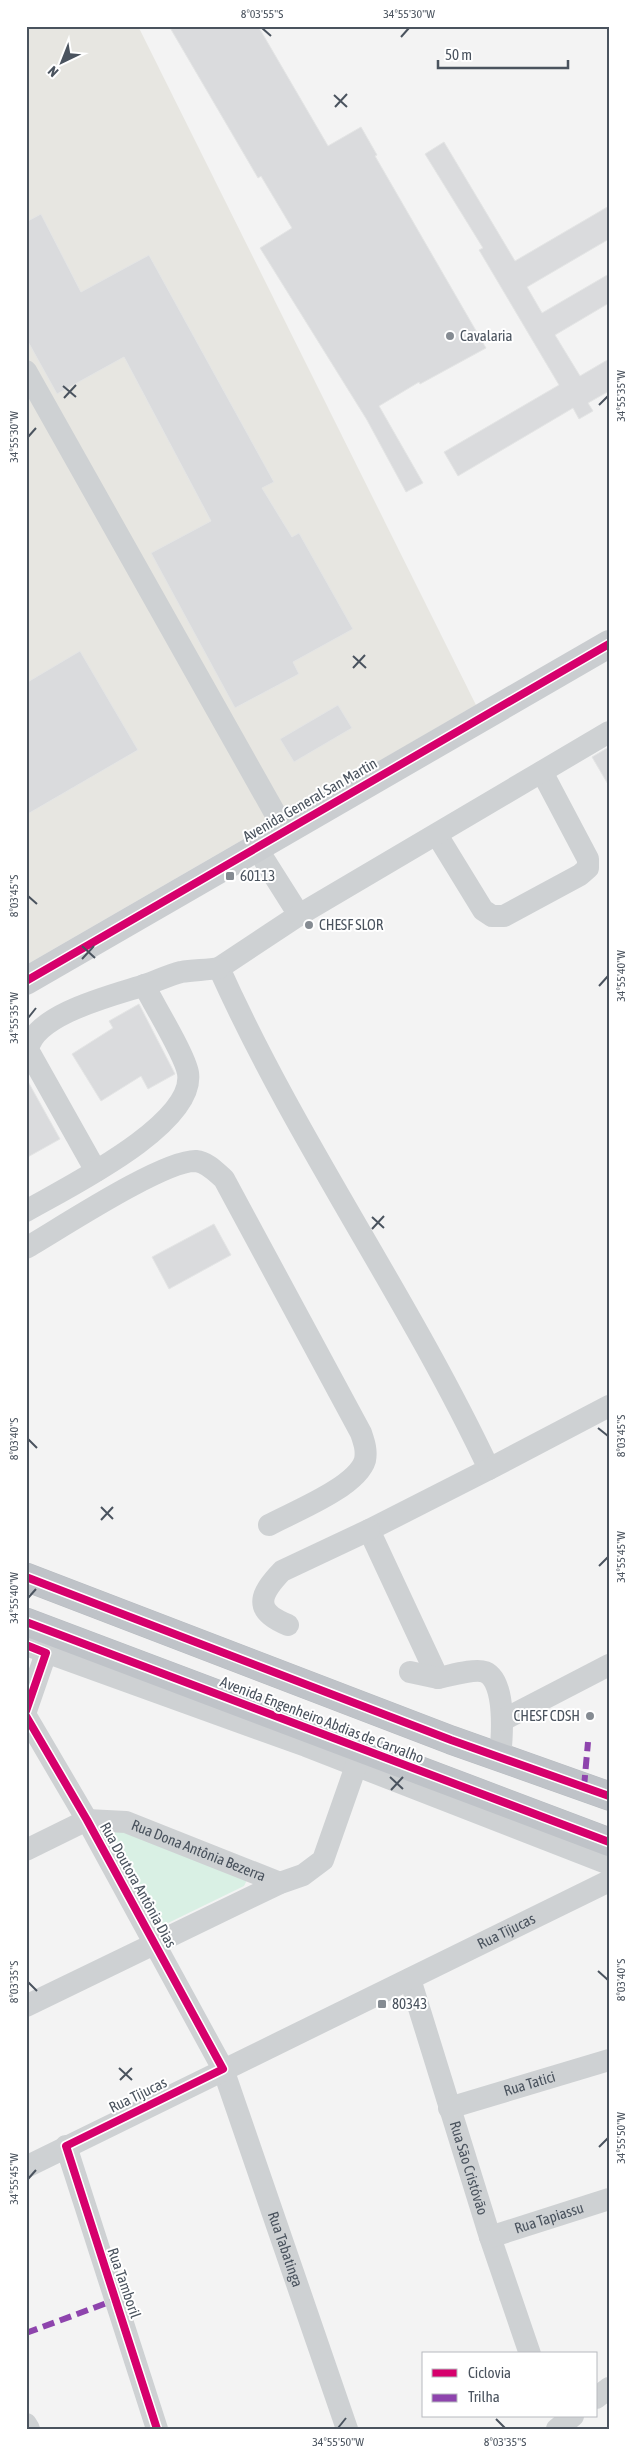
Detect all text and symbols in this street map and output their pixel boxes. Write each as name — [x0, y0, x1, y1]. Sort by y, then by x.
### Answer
text: 8°03'55"S — [241, 7, 283, 21]
text: 34°55'30"W — [383, 7, 435, 21]
north arrow — [38, 38, 88, 88]
scale bar — [438, 38, 568, 70]
text: 50 m — [445, 46, 472, 63]
text: N — [45, 63, 62, 80]
place label: Cavalaria — [460, 327, 513, 344]
marker: Cavalaria — [444, 330, 456, 342]
text: 34°55'35"W — [614, 370, 628, 422]
text: 34°55'30"W — [7, 411, 21, 463]
street label: Avenida General San Martin — [240, 754, 380, 845]
place label: 60113 — [240, 867, 275, 884]
marker: 60113 — [224, 870, 236, 882]
text: 8°03'45"S — [7, 875, 21, 917]
place label: CHESF SLOR — [319, 916, 384, 933]
marker: CHESF SLOR — [303, 919, 315, 931]
text: 34°55'40"W — [614, 950, 628, 1002]
text: 34°55'35"W — [7, 992, 21, 1044]
text: 8°03'45"S — [614, 1415, 628, 1457]
text: 8°03'40"S — [7, 1418, 21, 1460]
text: 34°55'45"W — [614, 1531, 628, 1583]
text: 34°55'40"W — [7, 1572, 21, 1624]
street label: Avenida Engenheiro Abdias de Carvalho — [218, 1673, 426, 1766]
place label: CHESF CDSH — [514, 1707, 580, 1724]
marker: CHESF CDSH — [584, 1710, 596, 1722]
street label: Rua Dona Antônia Bezerra — [129, 1816, 268, 1884]
street label: Rua Doutora Antônia Dias — [97, 1819, 180, 1950]
street label: Rua Tijucas — [474, 1910, 538, 1952]
text: 8°03'40"S — [614, 1959, 628, 2001]
text: 8°03'35"S — [7, 1961, 21, 2003]
place label: 80343 — [392, 1995, 427, 2012]
marker: 80343 — [376, 1998, 388, 2010]
street label: Rua Tatici — [501, 2068, 557, 2099]
street label: Rua Tijucas — [106, 2073, 169, 2116]
text: 34°55'50"W — [614, 2112, 628, 2164]
street label: Rua São Cristóvão — [447, 2119, 492, 2217]
text: 34°55'45"W — [7, 2153, 21, 2205]
street label: Rua Tapiassu — [512, 2199, 586, 2237]
street label: Rua Tabatinga — [265, 2209, 306, 2289]
street label: Rua Tamboril — [105, 2246, 144, 2320]
legend — [422, 2352, 598, 2418]
text: Ciclovia — [468, 2364, 511, 2381]
text: Trilha — [468, 2388, 500, 2405]
text: 34°55'50"W — [312, 2435, 364, 2449]
text: 8°03'35"S — [484, 2435, 526, 2449]

